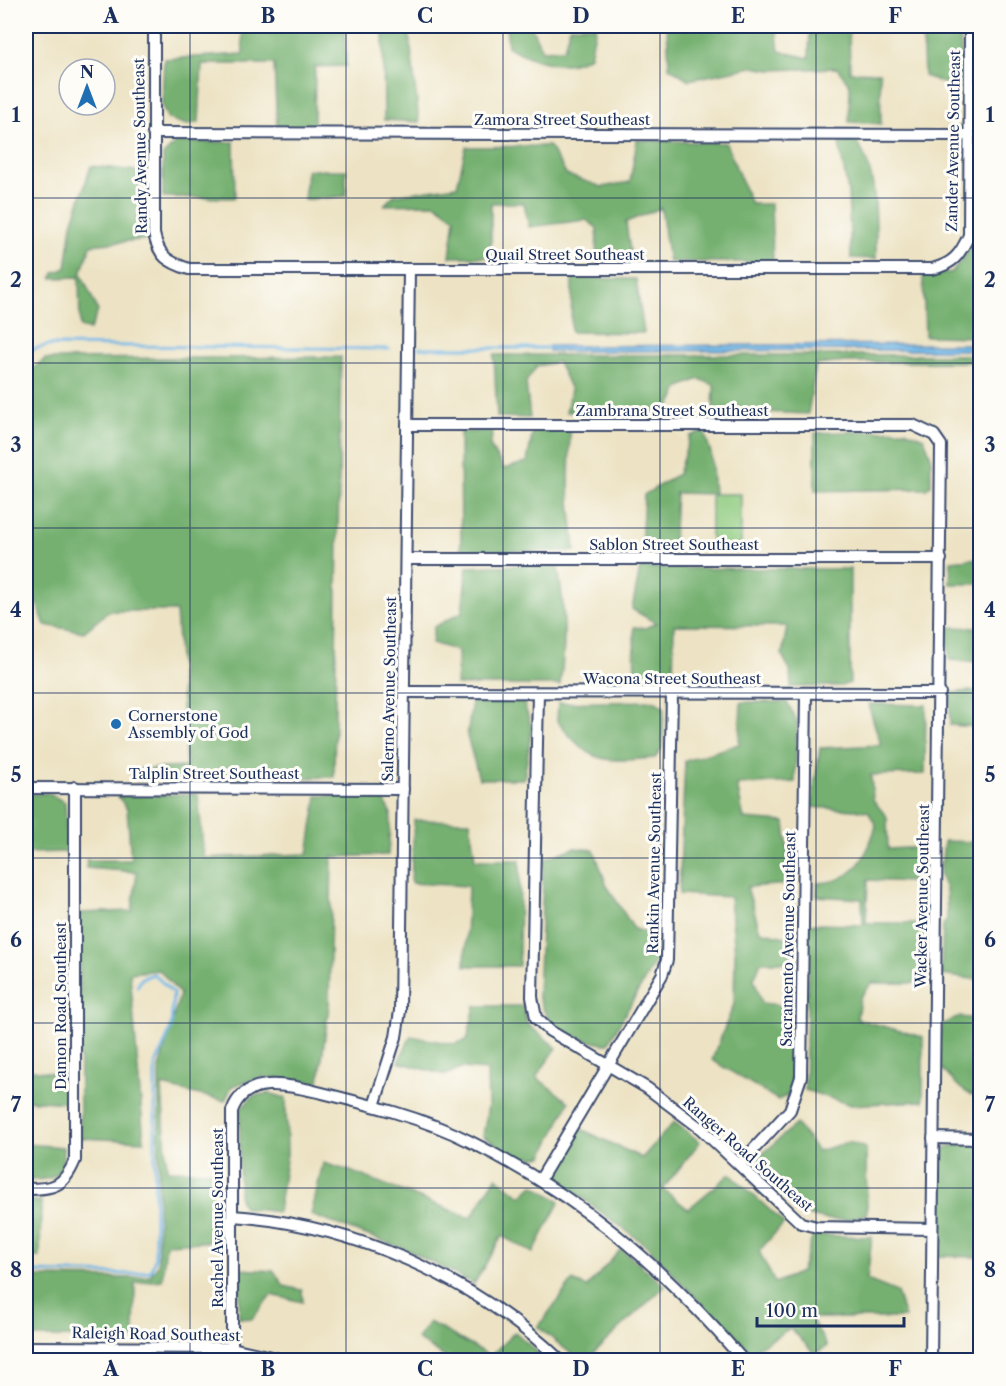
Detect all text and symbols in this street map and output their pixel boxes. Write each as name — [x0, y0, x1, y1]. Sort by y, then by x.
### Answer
text: A — [102, 4, 119, 28]
text: B — [261, 4, 276, 28]
text: C — [417, 4, 433, 28]
text: D — [572, 4, 590, 28]
text: E — [731, 4, 745, 28]
text: F — [888, 4, 902, 28]
street label: Zander Avenue Southeast — [942, 49, 964, 232]
north arrow — [57, 57, 117, 117]
street label: Randy Avenue Southeast — [129, 57, 151, 234]
text: N — [80, 62, 94, 82]
text: 1 — [12, 103, 21, 127]
text: 1 — [986, 103, 995, 127]
street label: Zamora Street Southeast — [474, 110, 651, 129]
street label: Quail Street Southeast — [485, 245, 645, 264]
text: 2 — [10, 268, 22, 292]
text: 2 — [984, 268, 996, 292]
street label: Zambrana Street Southeast — [575, 401, 769, 420]
text: 3 — [10, 433, 22, 457]
text: 3 — [984, 433, 996, 457]
street label: Sablon Street Southeast — [589, 535, 759, 554]
street label: Salerno Avenue Southeast — [378, 595, 400, 782]
text: 4 — [10, 598, 22, 622]
text: 4 — [984, 598, 996, 622]
street label: Wacona Street Southeast — [582, 669, 762, 688]
place label: Cornerstone Assembly of God — [127, 706, 249, 742]
marker: Cornerstone Assembly of God — [109, 717, 123, 731]
text: 5 — [10, 763, 22, 787]
text: 5 — [984, 763, 996, 787]
street label: Talplin Street Southeast — [129, 764, 300, 783]
street label: Rankin Avenue Southeast — [643, 771, 665, 954]
street label: Wacker Avenue Southeast — [911, 803, 933, 989]
street label: Sacramento Avenue Southeast — [777, 830, 799, 1047]
street label: Damon Road Southeast — [51, 921, 70, 1090]
text: 6 — [10, 928, 22, 952]
text: 6 — [984, 928, 996, 952]
street label: Ranger Road Southeast — [679, 1092, 817, 1216]
text: 7 — [11, 1093, 22, 1117]
text: 7 — [985, 1093, 996, 1117]
street label: Rachel Avenue Southeast — [208, 1127, 227, 1308]
text: 8 — [10, 1258, 22, 1282]
text: 8 — [984, 1258, 996, 1282]
scale bar — [757, 1290, 904, 1328]
text: 100 m — [766, 1300, 818, 1322]
street label: Raleigh Road Southeast — [71, 1323, 241, 1345]
text: A — [102, 1357, 119, 1381]
text: B — [261, 1357, 276, 1381]
text: C — [417, 1357, 433, 1381]
text: D — [572, 1357, 590, 1381]
text: E — [731, 1357, 745, 1381]
text: F — [888, 1357, 902, 1381]

